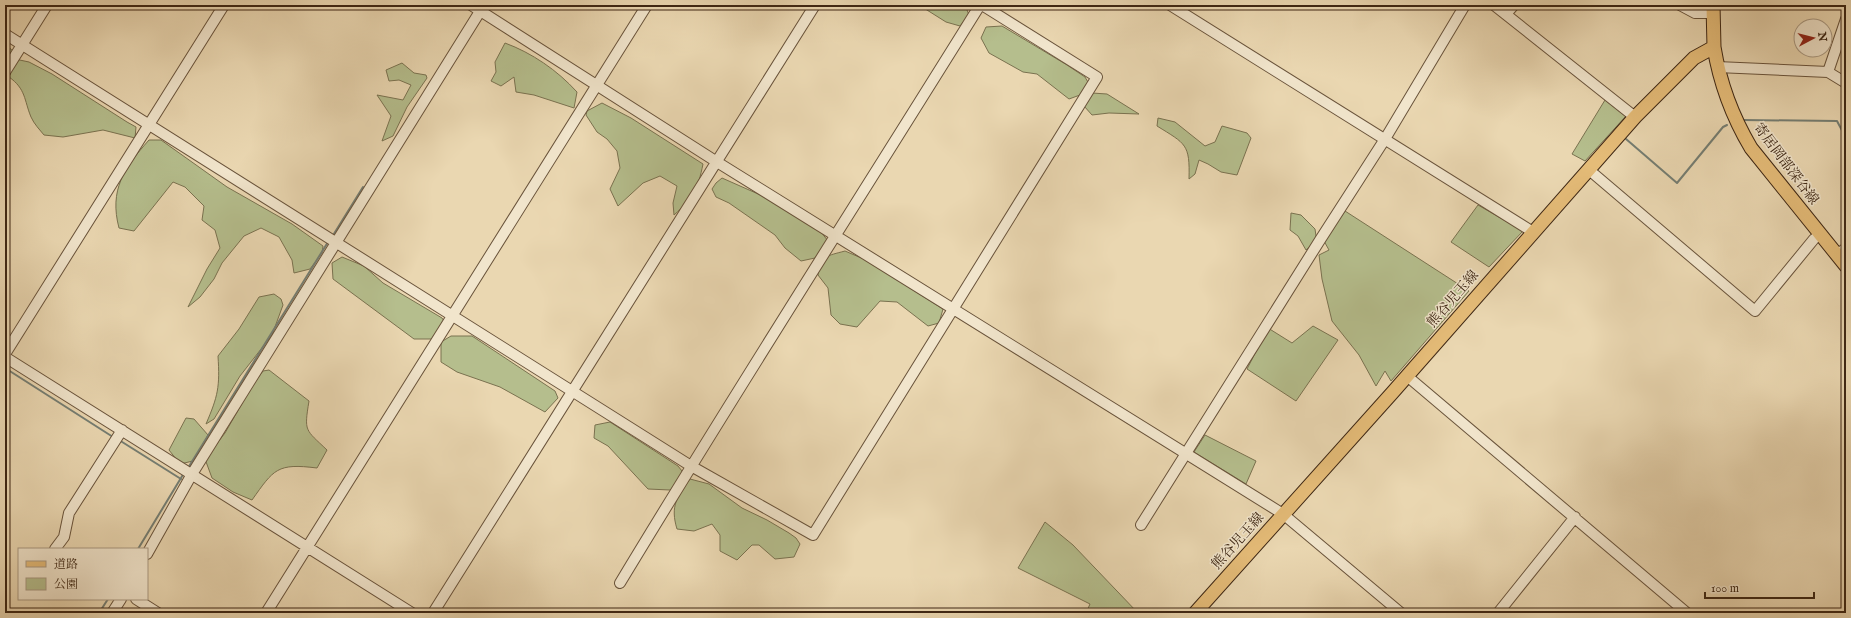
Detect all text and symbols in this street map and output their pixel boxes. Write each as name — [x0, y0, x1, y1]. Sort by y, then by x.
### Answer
north arrow — [1793, 18, 1833, 58]
text: N — [1814, 30, 1830, 43]
street label: 寄居岡部深谷線 — [1749, 119, 1823, 209]
street label: 熊谷児玉線 — [1423, 267, 1483, 331]
street label: 熊谷児玉線 — [1208, 509, 1268, 573]
legend — [18, 548, 148, 600]
text: 道路 — [54, 557, 78, 572]
scale bar — [1705, 574, 1814, 600]
text: 公園 — [54, 577, 78, 592]
text: 100 m — [1711, 581, 1739, 596]

